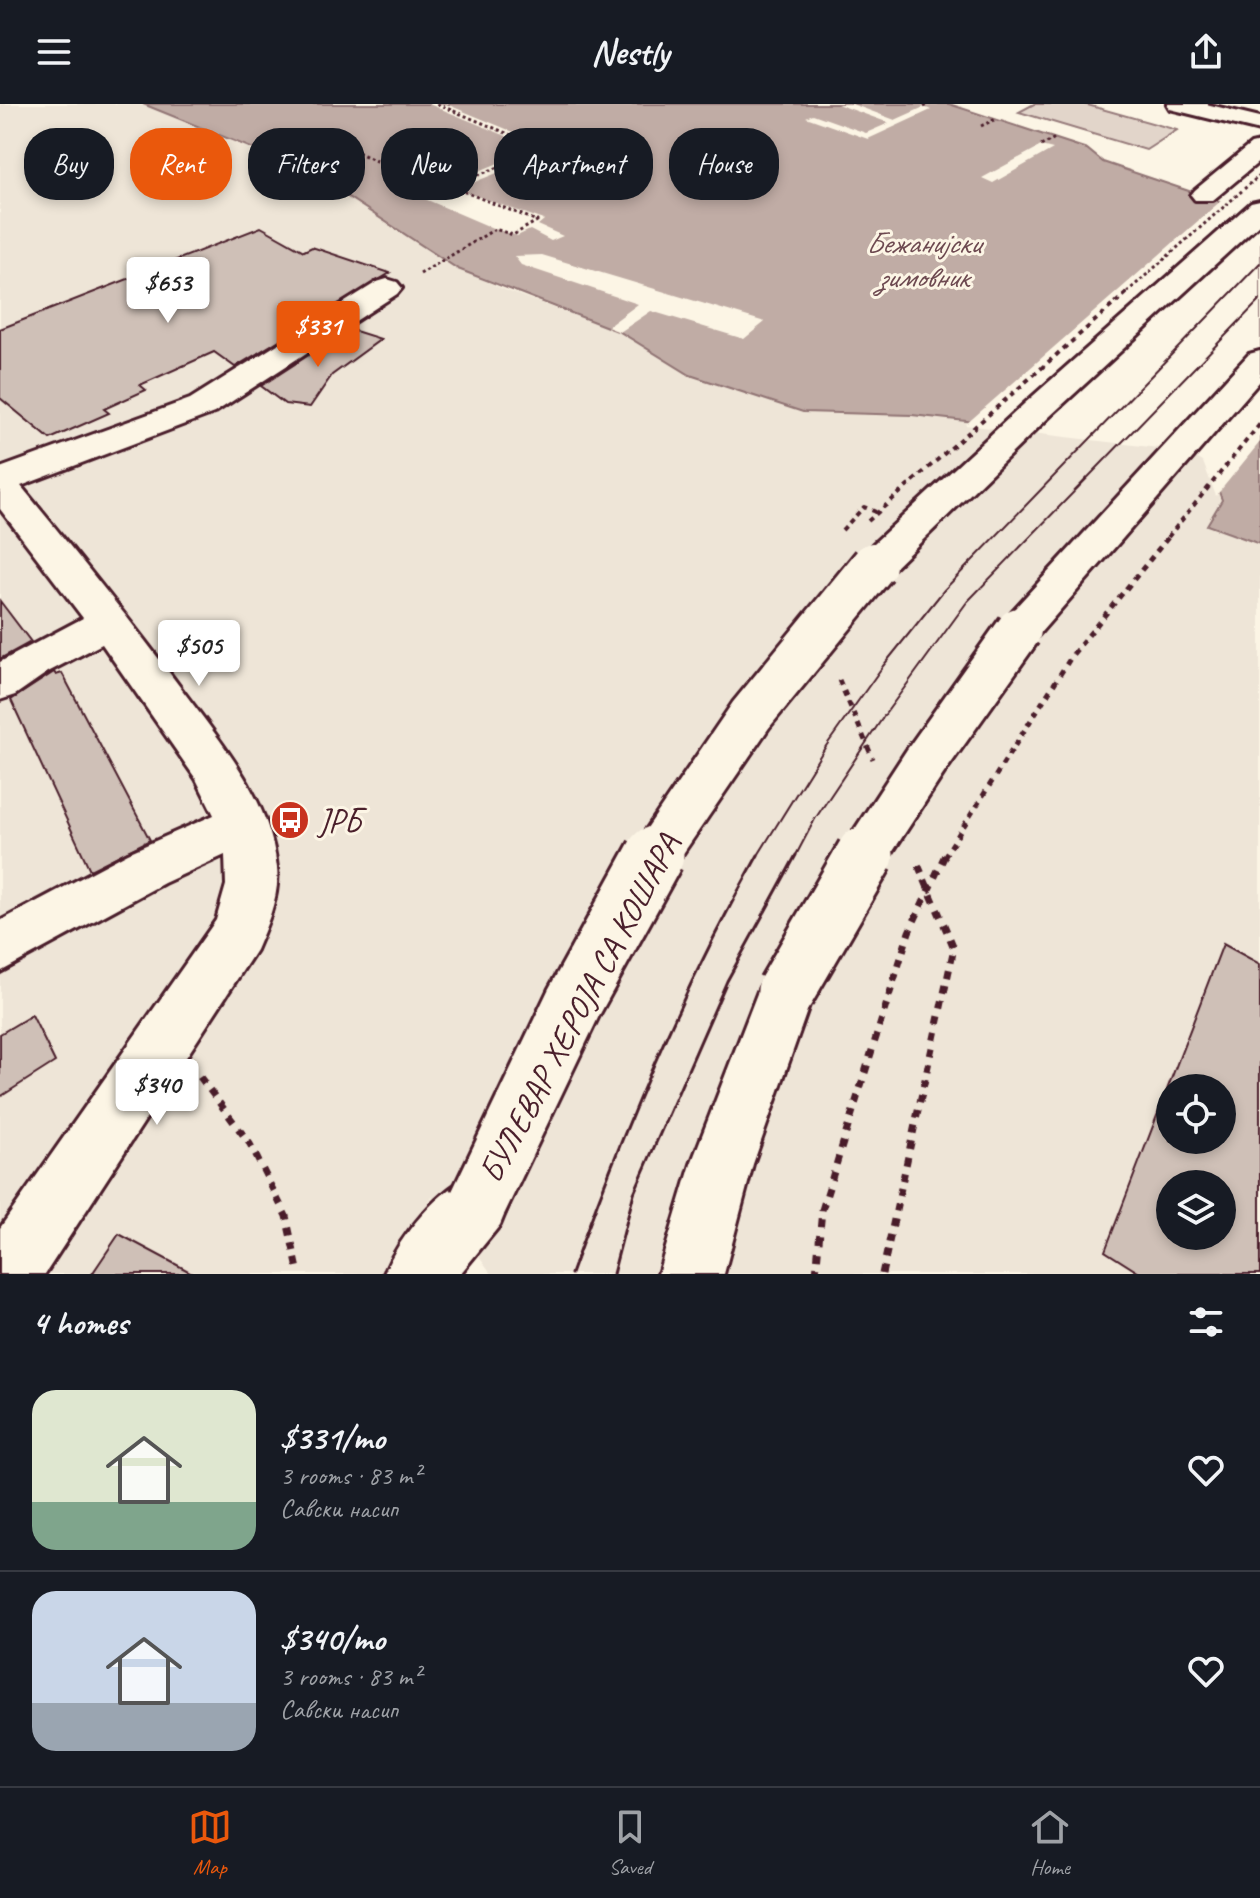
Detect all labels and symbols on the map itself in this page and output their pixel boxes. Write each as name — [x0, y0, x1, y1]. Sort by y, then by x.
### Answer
water label: Бежанијски зимовник — [866, 224, 985, 296]
pin: $653 — [121, 257, 215, 325]
pin: $331 — [271, 301, 365, 369]
pin: $505 — [152, 620, 246, 688]
bus stop icon: ЈРБ — [269, 799, 311, 841]
place label: ЈРБ — [316, 799, 368, 842]
street label: БУЛЕВАР ХЕРОЈА СА КОШАРА — [469, 826, 690, 1190]
pin: $340 — [110, 1059, 204, 1127]

